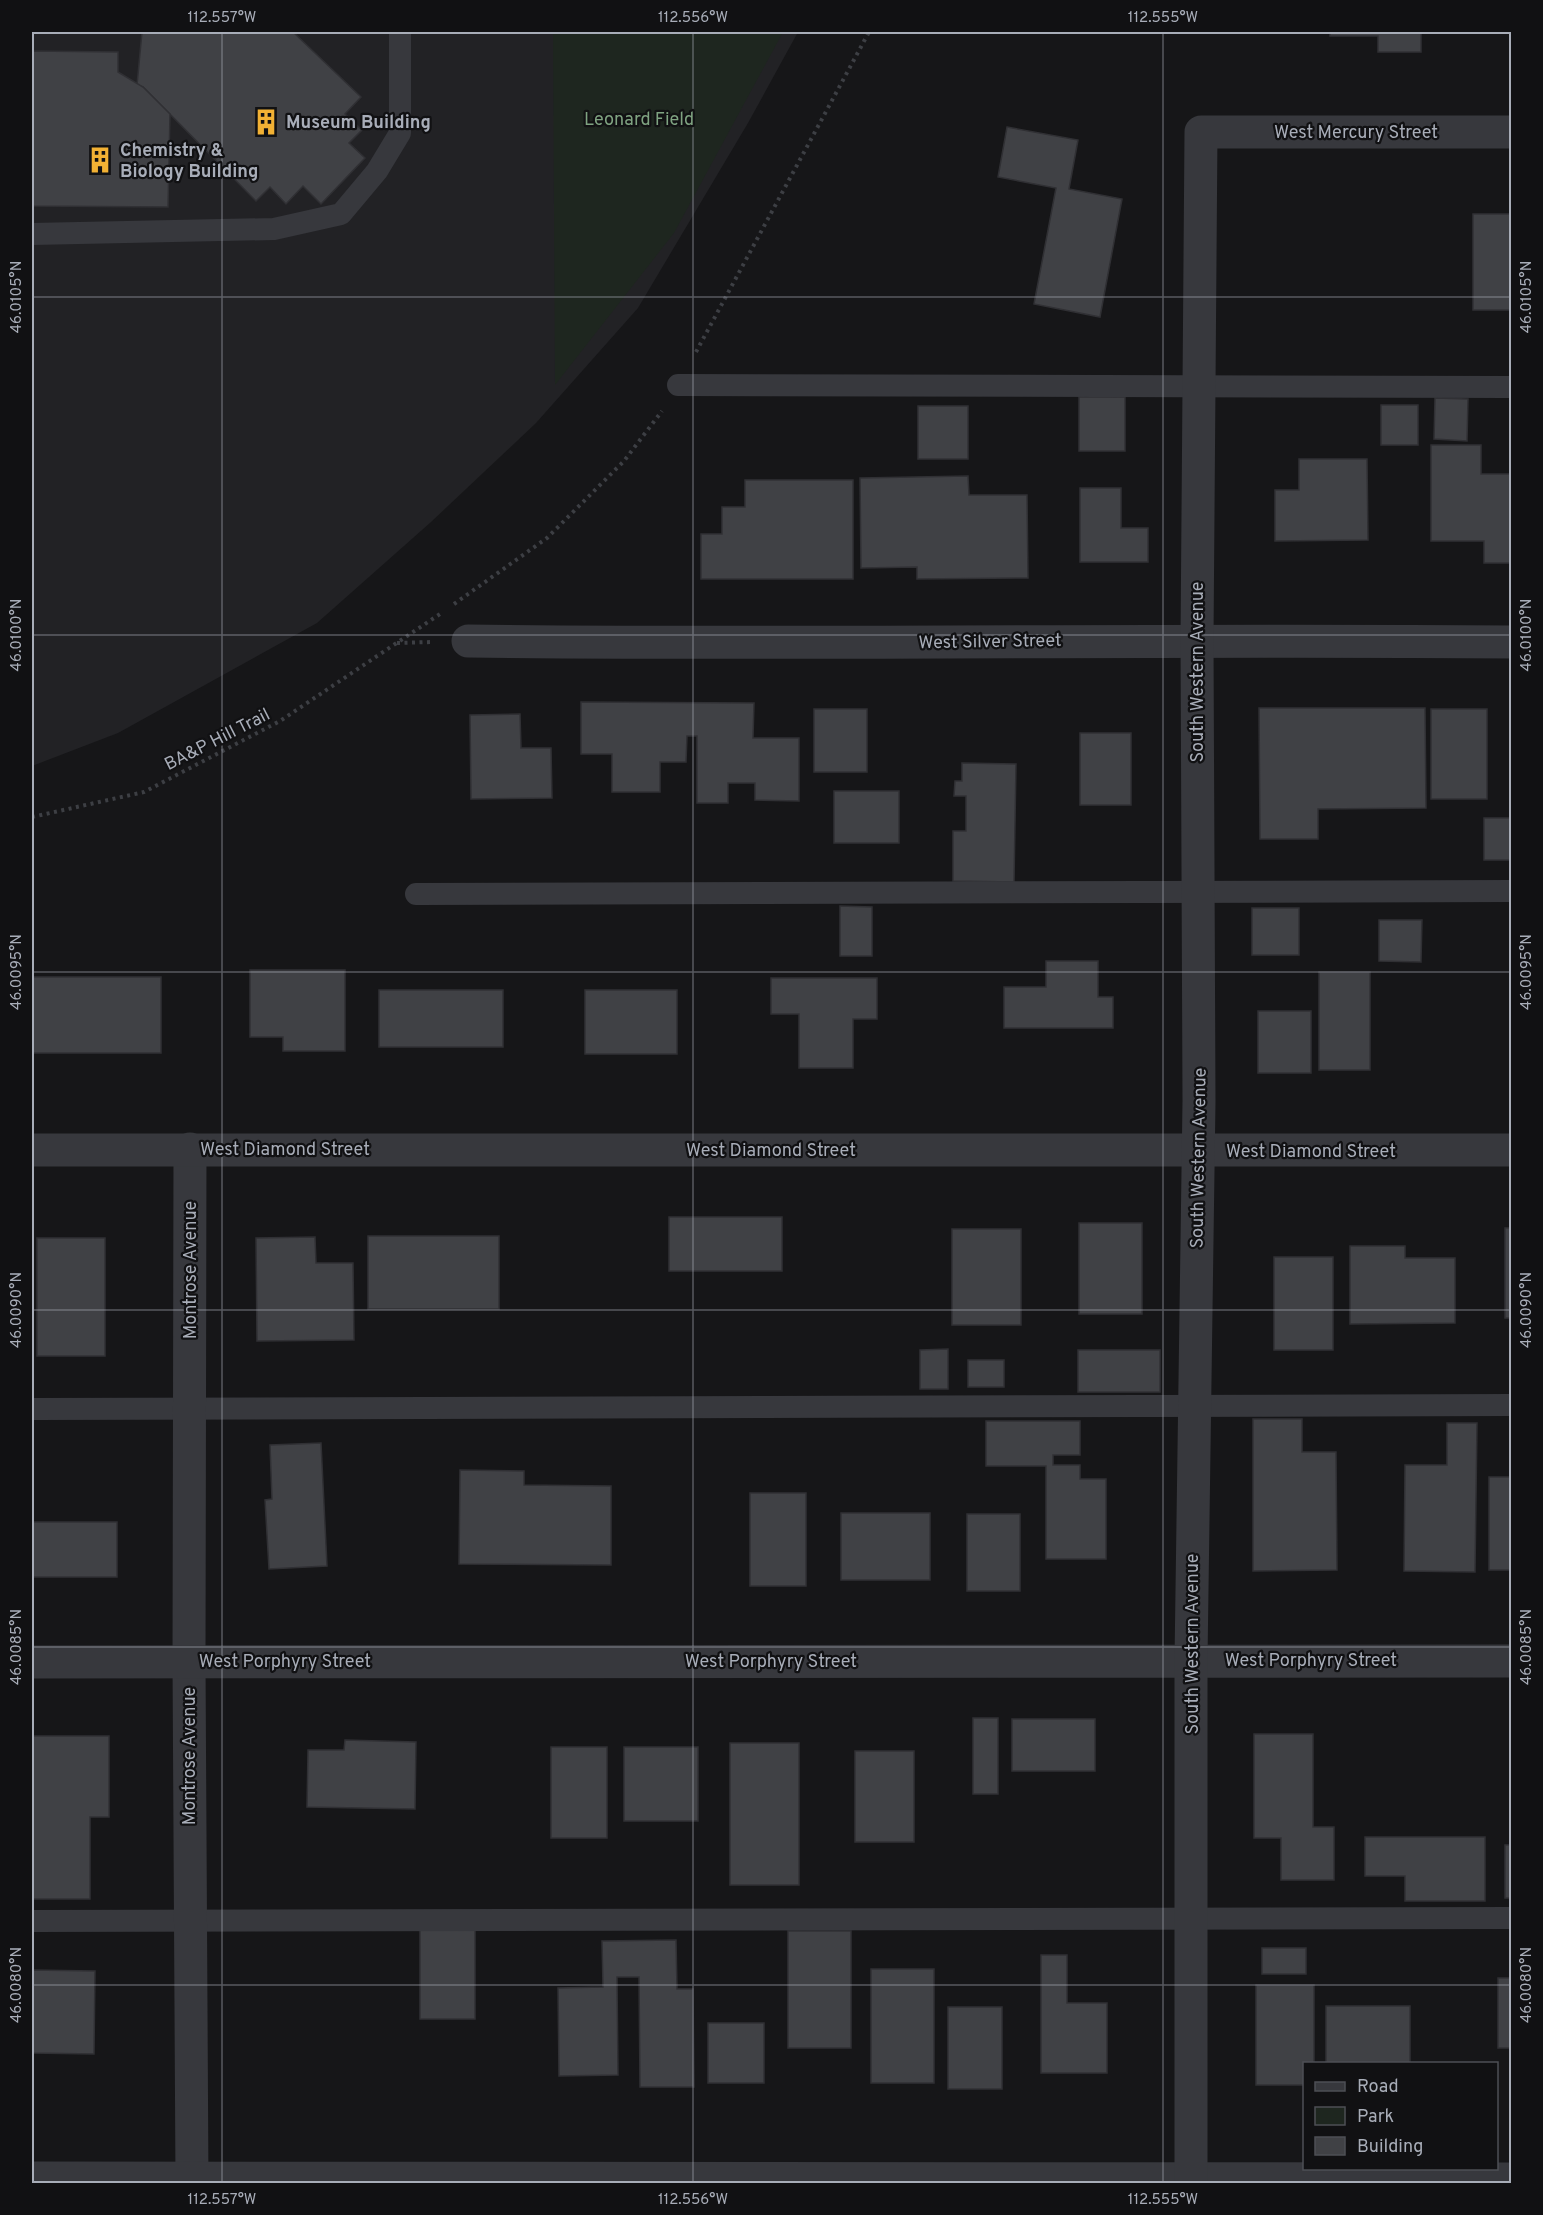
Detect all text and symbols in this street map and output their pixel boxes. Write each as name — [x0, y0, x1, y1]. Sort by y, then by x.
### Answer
text: 112.557°W — [188, 9, 256, 28]
text: 112.556°W — [658, 9, 728, 28]
text: 112.555°W — [1128, 9, 1198, 28]
building icon: Museum Building — [251, 107, 281, 137]
park label: Leonard Field — [584, 109, 694, 132]
place label: Museum Building — [286, 112, 431, 135]
street label: West Mercury Street — [1274, 122, 1438, 145]
place label: Chemistry & Biology Building — [120, 140, 258, 184]
building icon: Chemistry & Biology Building — [85, 145, 115, 175]
text: 46.0105°N — [8, 261, 27, 333]
text: 46.0105°N — [1518, 261, 1537, 333]
street label: South Western Avenue — [1187, 582, 1210, 762]
text: 46.0100°N — [8, 599, 27, 671]
text: 46.0100°N — [1518, 599, 1537, 671]
street label: West Silver Street — [918, 630, 1062, 655]
street label: BA&P Hill Trail — [161, 704, 274, 777]
text: 46.0095°N — [8, 934, 27, 1010]
text: 46.0095°N — [1518, 934, 1537, 1010]
street label: South Western Avenue — [1186, 1067, 1213, 1249]
street label: West Diamond Street — [200, 1139, 370, 1162]
street label: West Diamond Street — [686, 1140, 856, 1163]
street label: West Diamond Street — [1226, 1141, 1396, 1164]
street label: Montrose Avenue — [180, 1201, 203, 1339]
text: 46.0090°N — [8, 1272, 27, 1348]
text: 46.0090°N — [1518, 1272, 1537, 1348]
street label: South Western Avenue — [1182, 1554, 1205, 1734]
text: 46.0085°N — [8, 1609, 27, 1685]
text: 46.0085°N — [1518, 1609, 1537, 1685]
street label: West Porphyry Street — [1225, 1650, 1397, 1673]
street label: West Porphyry Street — [199, 1651, 371, 1674]
street label: West Porphyry Street — [685, 1651, 857, 1674]
street label: Montrose Avenue — [179, 1687, 202, 1825]
text: 46.0080°N — [8, 1947, 27, 2023]
text: 46.0080°N — [1518, 1947, 1537, 2023]
legend — [1303, 2062, 1498, 2170]
text: Road — [1357, 2076, 1399, 2099]
text: Park — [1357, 2106, 1394, 2129]
text: Building — [1357, 2136, 1423, 2159]
text: 112.557°W — [188, 2191, 256, 2210]
text: 112.556°W — [658, 2191, 728, 2210]
text: 112.555°W — [1128, 2191, 1198, 2210]

